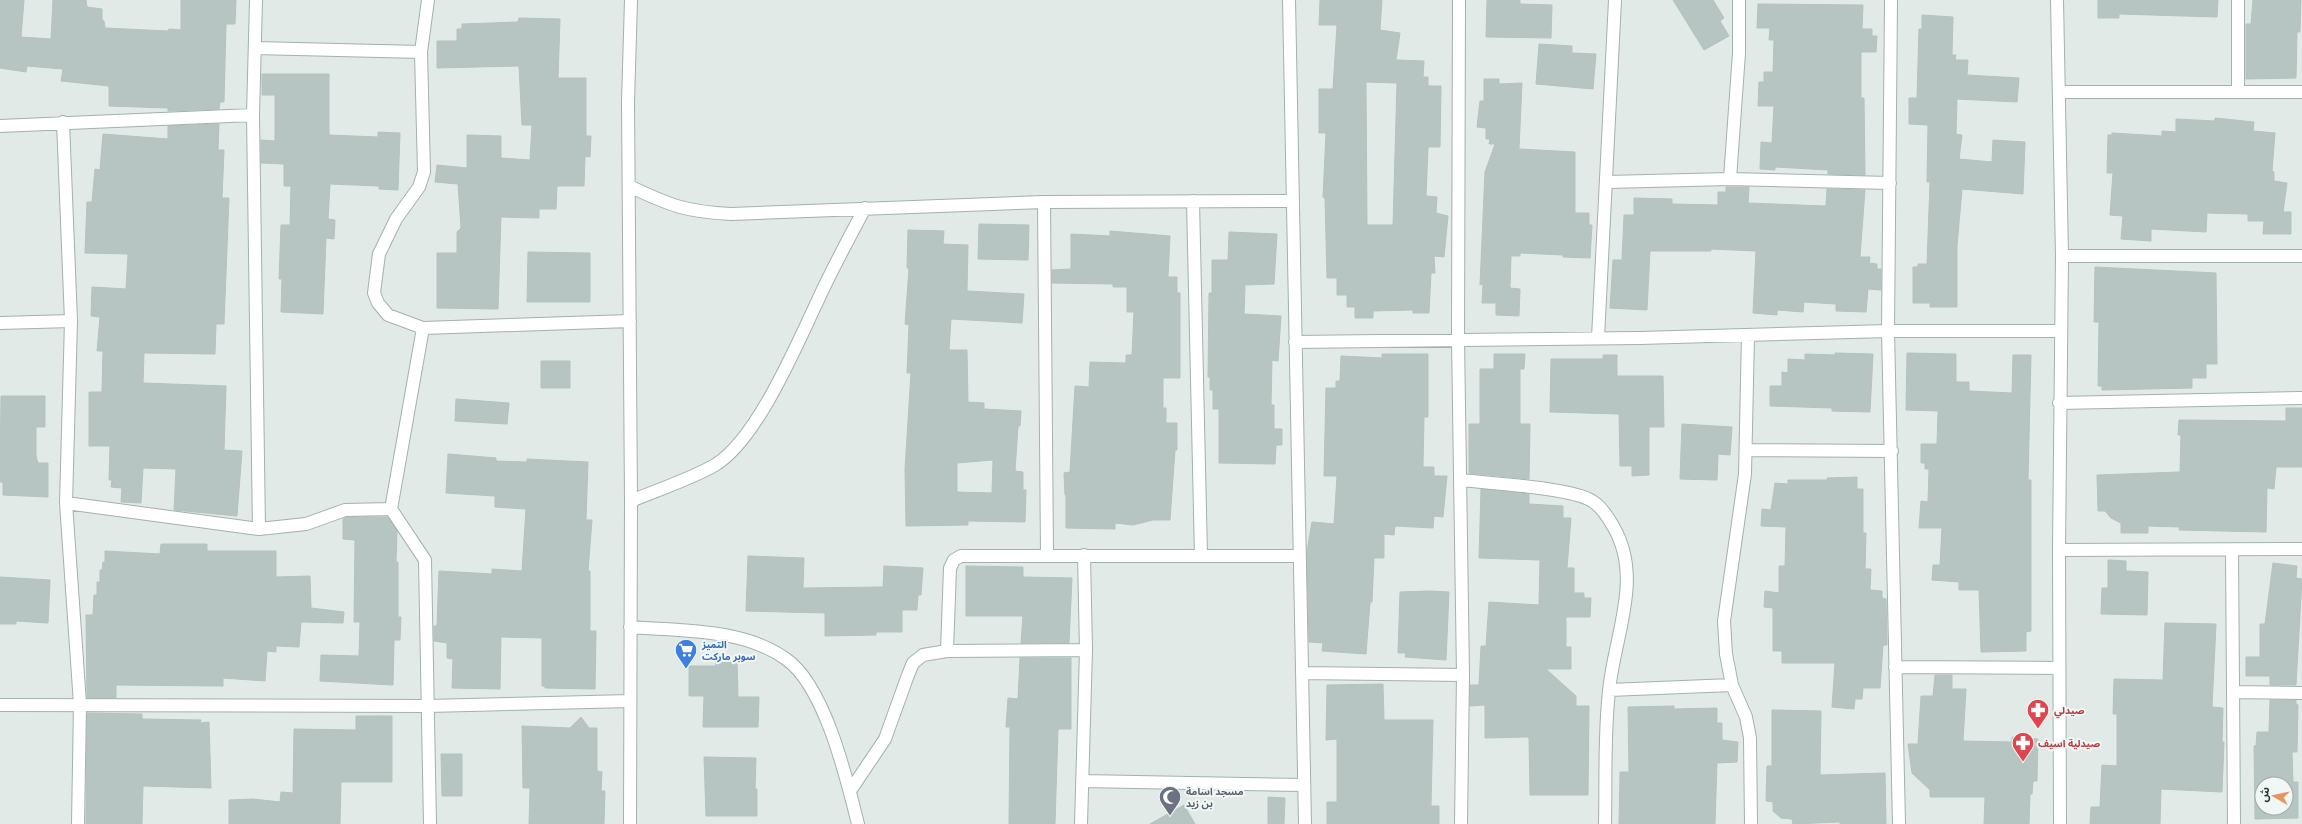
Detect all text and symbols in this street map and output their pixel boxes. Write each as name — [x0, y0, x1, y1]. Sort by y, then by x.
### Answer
supermarket icon: التميز سوبر ماركت — [673, 637, 699, 670]
place label: التميز سوبر ماركت — [701, 638, 756, 663]
pharmacy icon: صيدلي — [2025, 697, 2051, 730]
place label: صيدلي — [2054, 704, 2085, 719]
pharmacy icon: صيدلية اسيف — [2010, 730, 2036, 763]
place label: صيدلية اسيف — [2038, 737, 2100, 750]
north arrow — [2254, 776, 2294, 816]
mosque icon: مسجد اسامة بن زيد — [1157, 784, 1183, 817]
place label: مسجد اسامة بن زيد — [1186, 785, 1244, 810]
text: ش — [2256, 786, 2272, 803]

